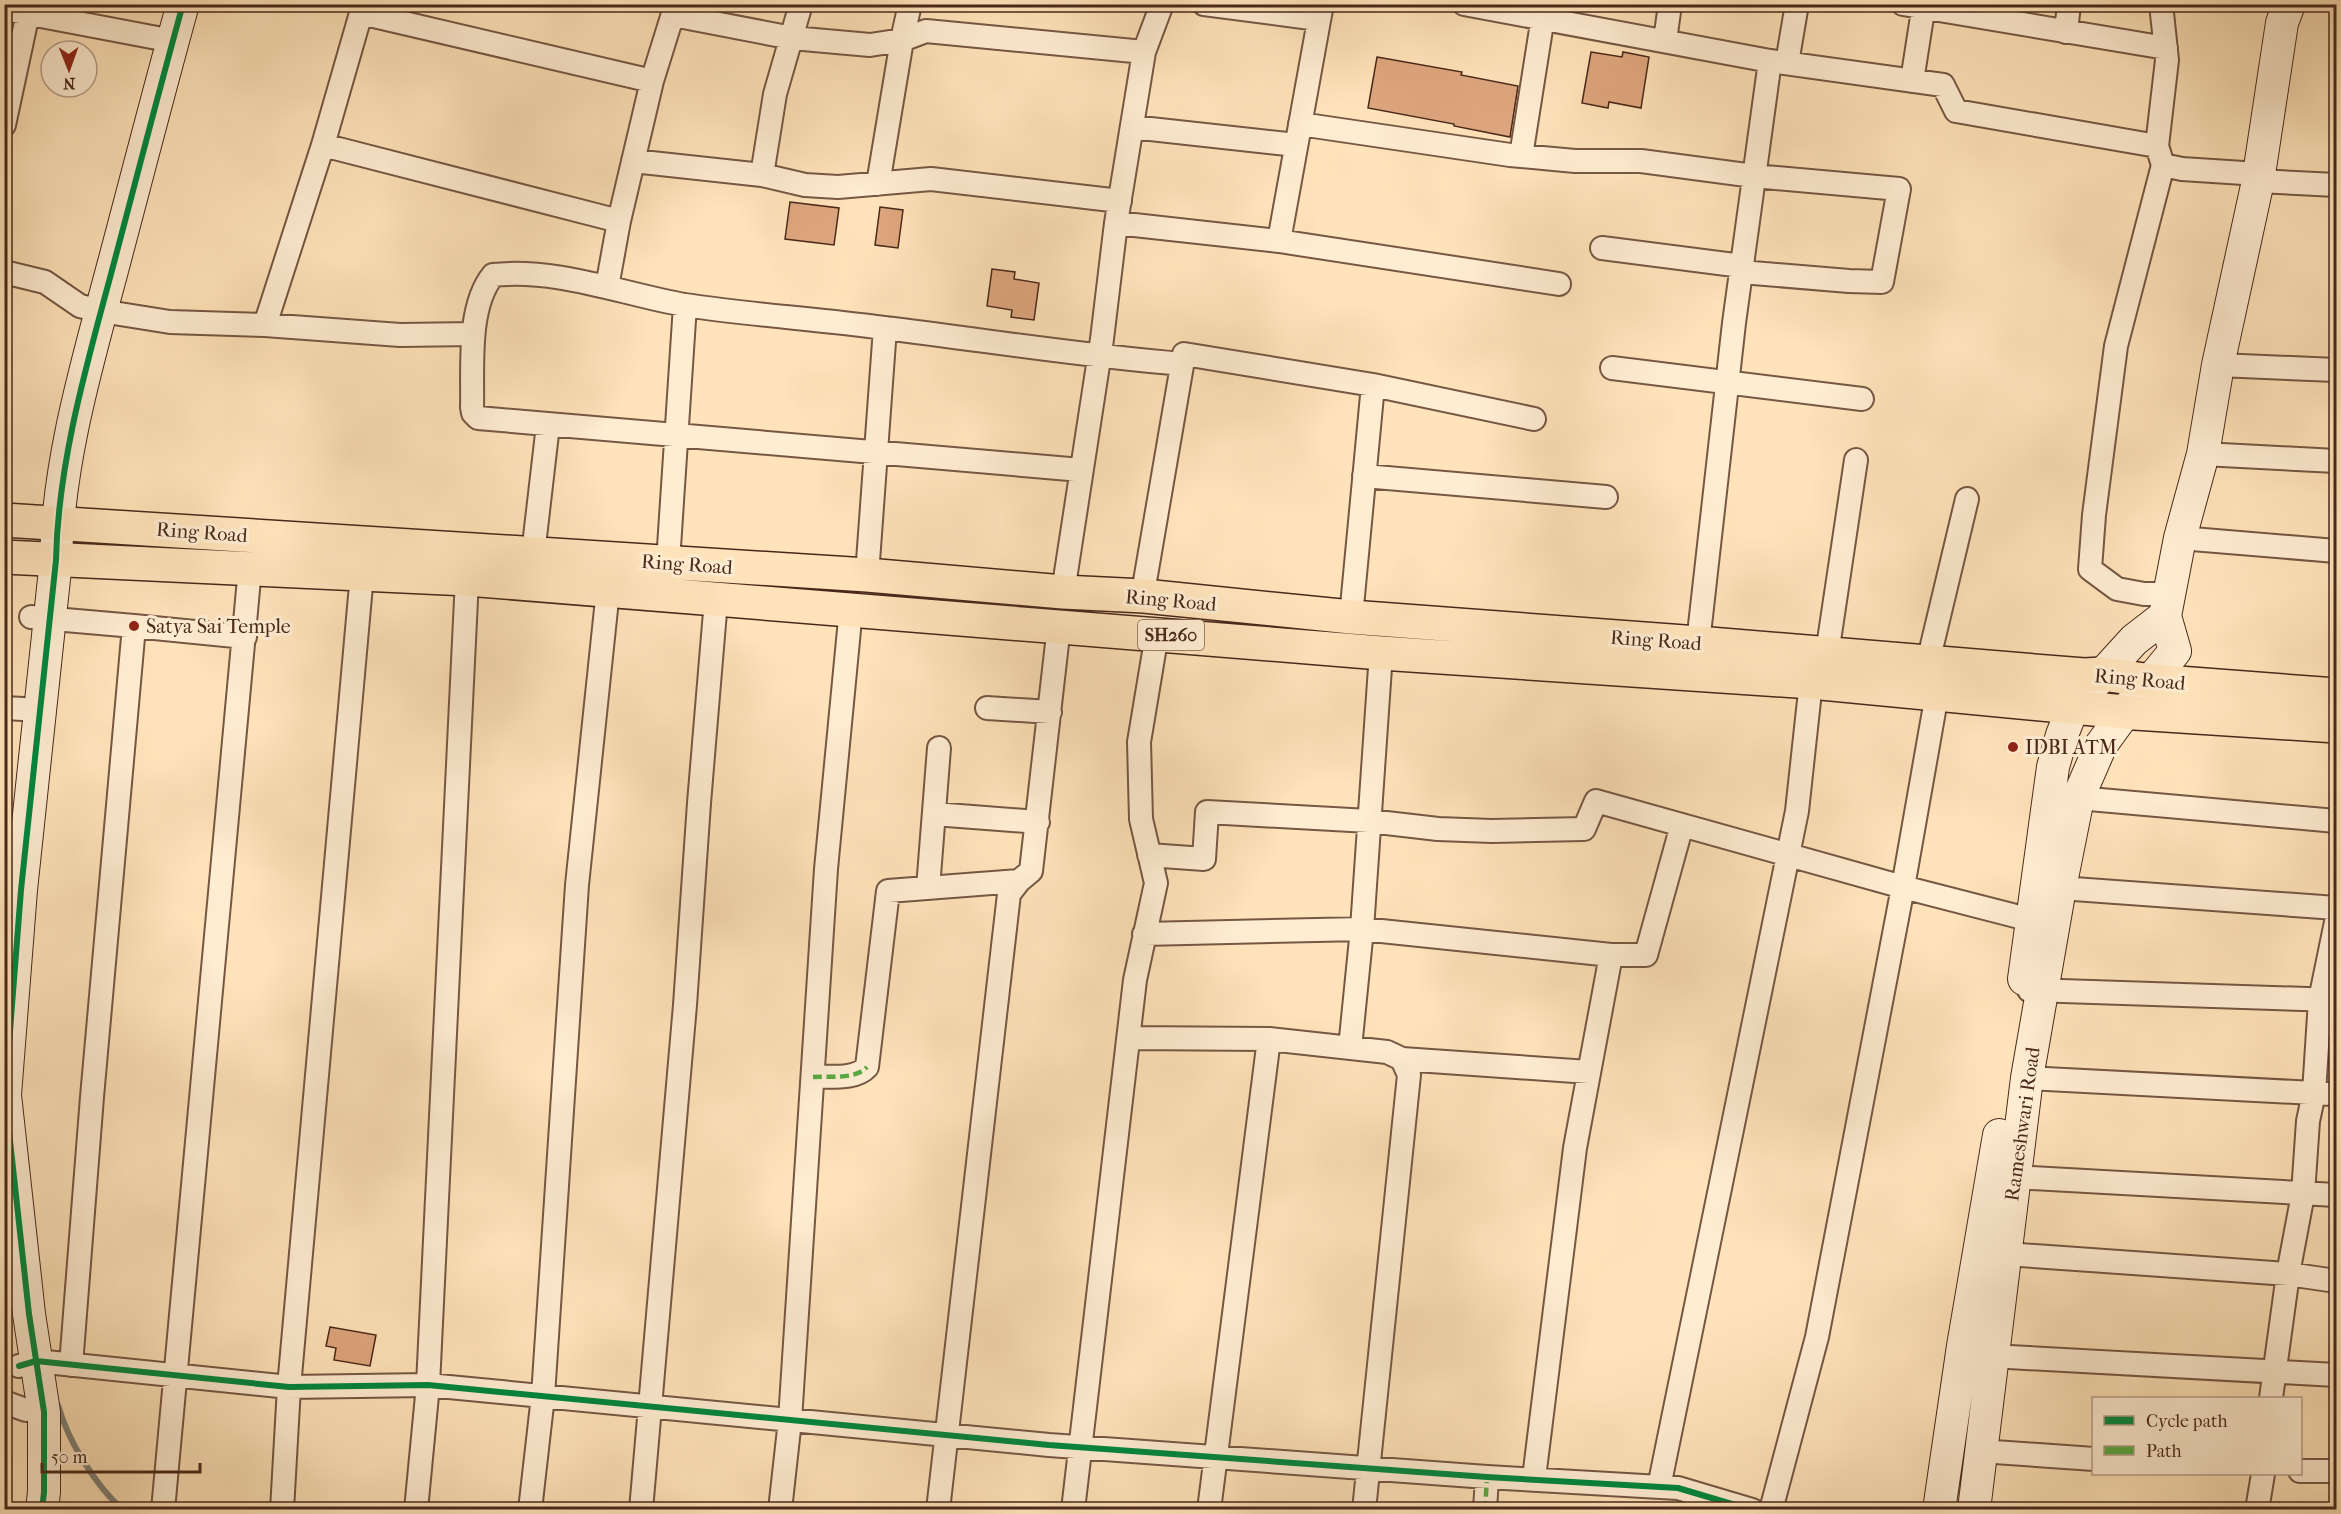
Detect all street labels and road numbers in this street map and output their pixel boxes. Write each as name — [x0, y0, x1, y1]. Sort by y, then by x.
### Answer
street label: Ring Road — [156, 518, 250, 547]
street label: Ring Road — [641, 550, 735, 579]
street label: Ring Road — [1124, 585, 1219, 616]
road number: SH260 — [1138, 620, 1204, 650]
street label: Ring Road — [1610, 626, 1704, 655]
street label: Ring Road — [2093, 664, 2188, 695]
street label: Rameshwari Road — [2000, 1044, 2045, 1203]

